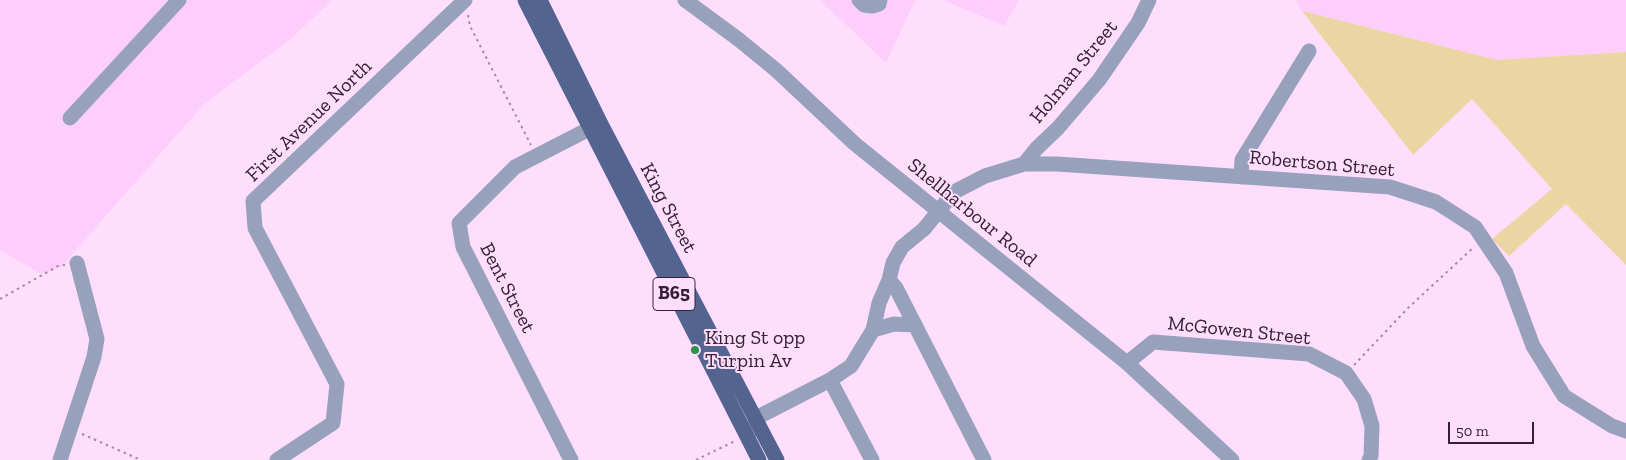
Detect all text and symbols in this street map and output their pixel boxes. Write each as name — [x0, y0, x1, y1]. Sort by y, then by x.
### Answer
street label: Holman Street — [1025, 16, 1123, 128]
street label: First Avenue North — [241, 55, 377, 187]
street label: Robertson Street — [1248, 146, 1396, 182]
street label: Shellharbour Road — [903, 154, 1041, 272]
street label: King Street — [634, 159, 702, 257]
street label: Bent Street — [474, 239, 540, 337]
road number: B65 — [653, 278, 695, 310]
street label: McGowen Street — [1166, 312, 1312, 350]
place label: King St opp Turpin Av — [705, 326, 805, 373]
marker: King St opp Turpin Av — [689, 344, 701, 356]
scale bar — [1451, 412, 1537, 444]
text: 50 m — [1456, 422, 1489, 440]

